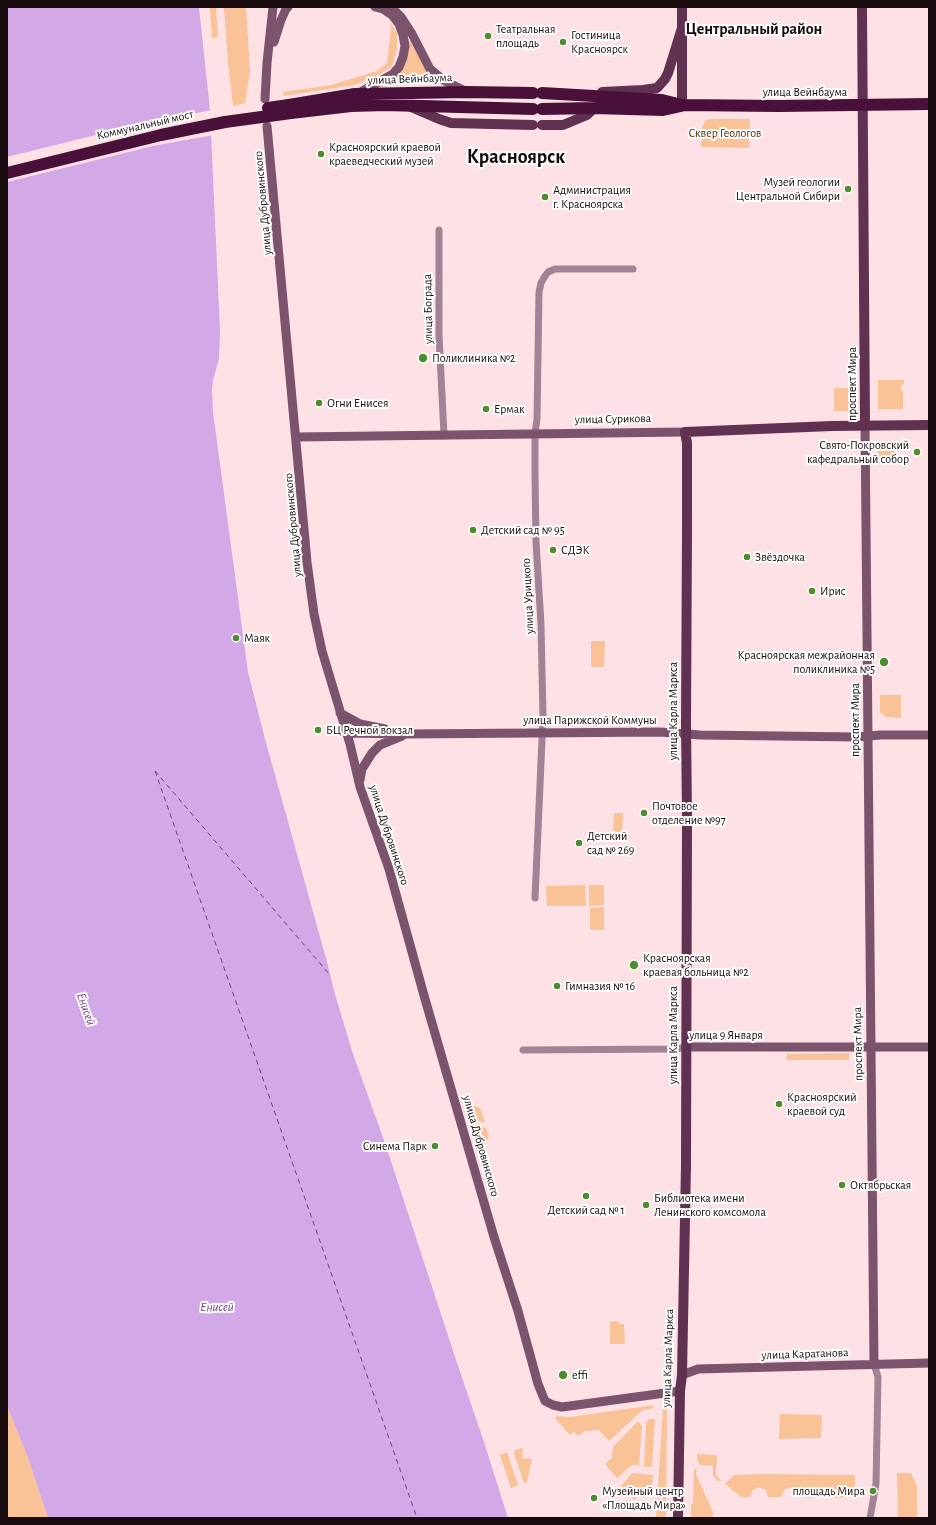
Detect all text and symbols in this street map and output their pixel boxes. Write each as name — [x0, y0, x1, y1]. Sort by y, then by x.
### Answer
district label: Центральный район — [686, 19, 822, 39]
place label: Театральная площадь — [496, 22, 555, 50]
place label: Гостиница Красноярск — [571, 28, 628, 56]
marker: Театральная площадь — [483, 31, 493, 41]
marker: Гостиница Красноярск — [558, 37, 568, 47]
street label: улица Вейнбаума — [367, 70, 453, 88]
street label: улица Вейнбаума — [763, 85, 847, 99]
street label: Коммунальный мост — [95, 107, 195, 143]
park label: Сквер Геологов — [689, 126, 761, 140]
place label: Красноярский краевой краеведческий музей — [329, 140, 441, 168]
district label: Красноярск — [467, 145, 565, 169]
marker: Красноярский краевой краеведческий музей — [316, 149, 326, 159]
street label: улица Дубровинского — [251, 150, 275, 256]
place label: Музей геологии Центральной Сибири — [736, 175, 840, 203]
place label: Администрация г. Красноярска — [553, 183, 631, 211]
marker: Музей геологии Центральной Сибири — [843, 184, 853, 194]
marker: Администрация г. Красноярска — [540, 192, 550, 202]
street label: улица Бограда — [420, 274, 436, 344]
street label: проспект Мира — [845, 347, 859, 421]
place label: Поликлиника №2 — [432, 351, 516, 365]
marker: Поликлиника №2 — [417, 352, 429, 364]
place label: Огни Енисея — [327, 396, 389, 410]
marker: Огни Енисея — [314, 398, 324, 408]
place label: Ермак — [494, 402, 525, 416]
marker: Ермак — [481, 404, 491, 414]
street label: улица Сурикова — [575, 411, 651, 427]
place label: Свято-Покровский кафедральный собор — [807, 438, 909, 466]
marker: Свято-Покровский кафедральный собор — [912, 447, 922, 457]
street label: улица Дубровинского — [281, 472, 305, 578]
place label: Детский сад № 95 — [481, 523, 565, 537]
marker: Детский сад № 95 — [468, 525, 478, 535]
place label: СДЭК — [561, 543, 589, 557]
marker: СДЭК — [548, 545, 558, 555]
place label: Звёздочка — [755, 550, 805, 564]
marker: Звёздочка — [742, 552, 752, 562]
street label: улица Урицкого — [519, 558, 537, 634]
place label: Ирис — [820, 584, 846, 598]
marker: Ирис — [807, 586, 817, 596]
place label: Маяк — [244, 631, 270, 645]
marker: Маяк — [231, 633, 241, 643]
place label: Красноярская межрайонная поликлиника №5 — [738, 648, 875, 676]
marker: Красноярская межрайонная поликлиника №5 — [878, 656, 890, 668]
street label: улица Карла Маркса — [666, 662, 680, 760]
street label: проспект Мира — [848, 683, 862, 757]
street label: улица Парижской Коммуны — [523, 713, 657, 727]
place label: БЦ Речной вокзал — [326, 723, 413, 737]
marker: БЦ Речной вокзал — [313, 725, 323, 735]
street label: улица Дубровинского — [366, 783, 412, 887]
place label: Почтовое отделение №97 — [652, 799, 726, 827]
marker: Почтовое отделение №97 — [639, 808, 649, 818]
place label: Детский сад № 269 — [587, 829, 634, 857]
marker: Детский сад № 269 — [574, 838, 584, 848]
place label: Красноярская краевая больница №2 — [643, 951, 749, 979]
marker: Красноярская краевая больница №2 — [628, 959, 640, 971]
place label: Гимназия № 16 — [565, 979, 635, 993]
marker: Гимназия № 16 — [552, 981, 562, 991]
street label: улица Карла Маркса — [666, 986, 680, 1084]
water label: Енисей — [73, 991, 99, 1027]
street label: проспект Мира — [850, 1007, 866, 1081]
street label: улица 9 Января — [689, 1028, 763, 1042]
place label: Красноярский краевой суд — [787, 1090, 857, 1118]
street label: улица Дубровинского — [460, 1094, 502, 1198]
marker: Красноярский краевой суд — [774, 1099, 784, 1109]
place label: Синема Парк — [363, 1139, 427, 1153]
marker: Синема Парк — [430, 1141, 440, 1151]
place label: Октябрьская — [850, 1178, 911, 1192]
marker: Октябрьская — [837, 1180, 847, 1190]
marker: Детский сад № 1 — [581, 1191, 591, 1201]
place label: Библиотека имени Ленинского комсомола — [654, 1191, 766, 1219]
marker: Библиотека имени Ленинского комсомола — [641, 1200, 651, 1210]
place label: Детский сад № 1 — [547, 1203, 625, 1217]
water label: Енисей — [200, 1299, 234, 1315]
street label: улица Карла Маркса — [659, 1308, 677, 1408]
street label: улица Каратанова — [761, 1345, 849, 1363]
place label: effi — [572, 1368, 588, 1382]
marker: effi — [557, 1369, 569, 1381]
place label: Музейный центр «Площадь Мира» — [602, 1484, 686, 1512]
place label: площадь Мира — [792, 1484, 865, 1498]
marker: площадь Мира — [868, 1486, 878, 1496]
marker: Музейный центр «Площадь Мира» — [589, 1493, 599, 1503]

